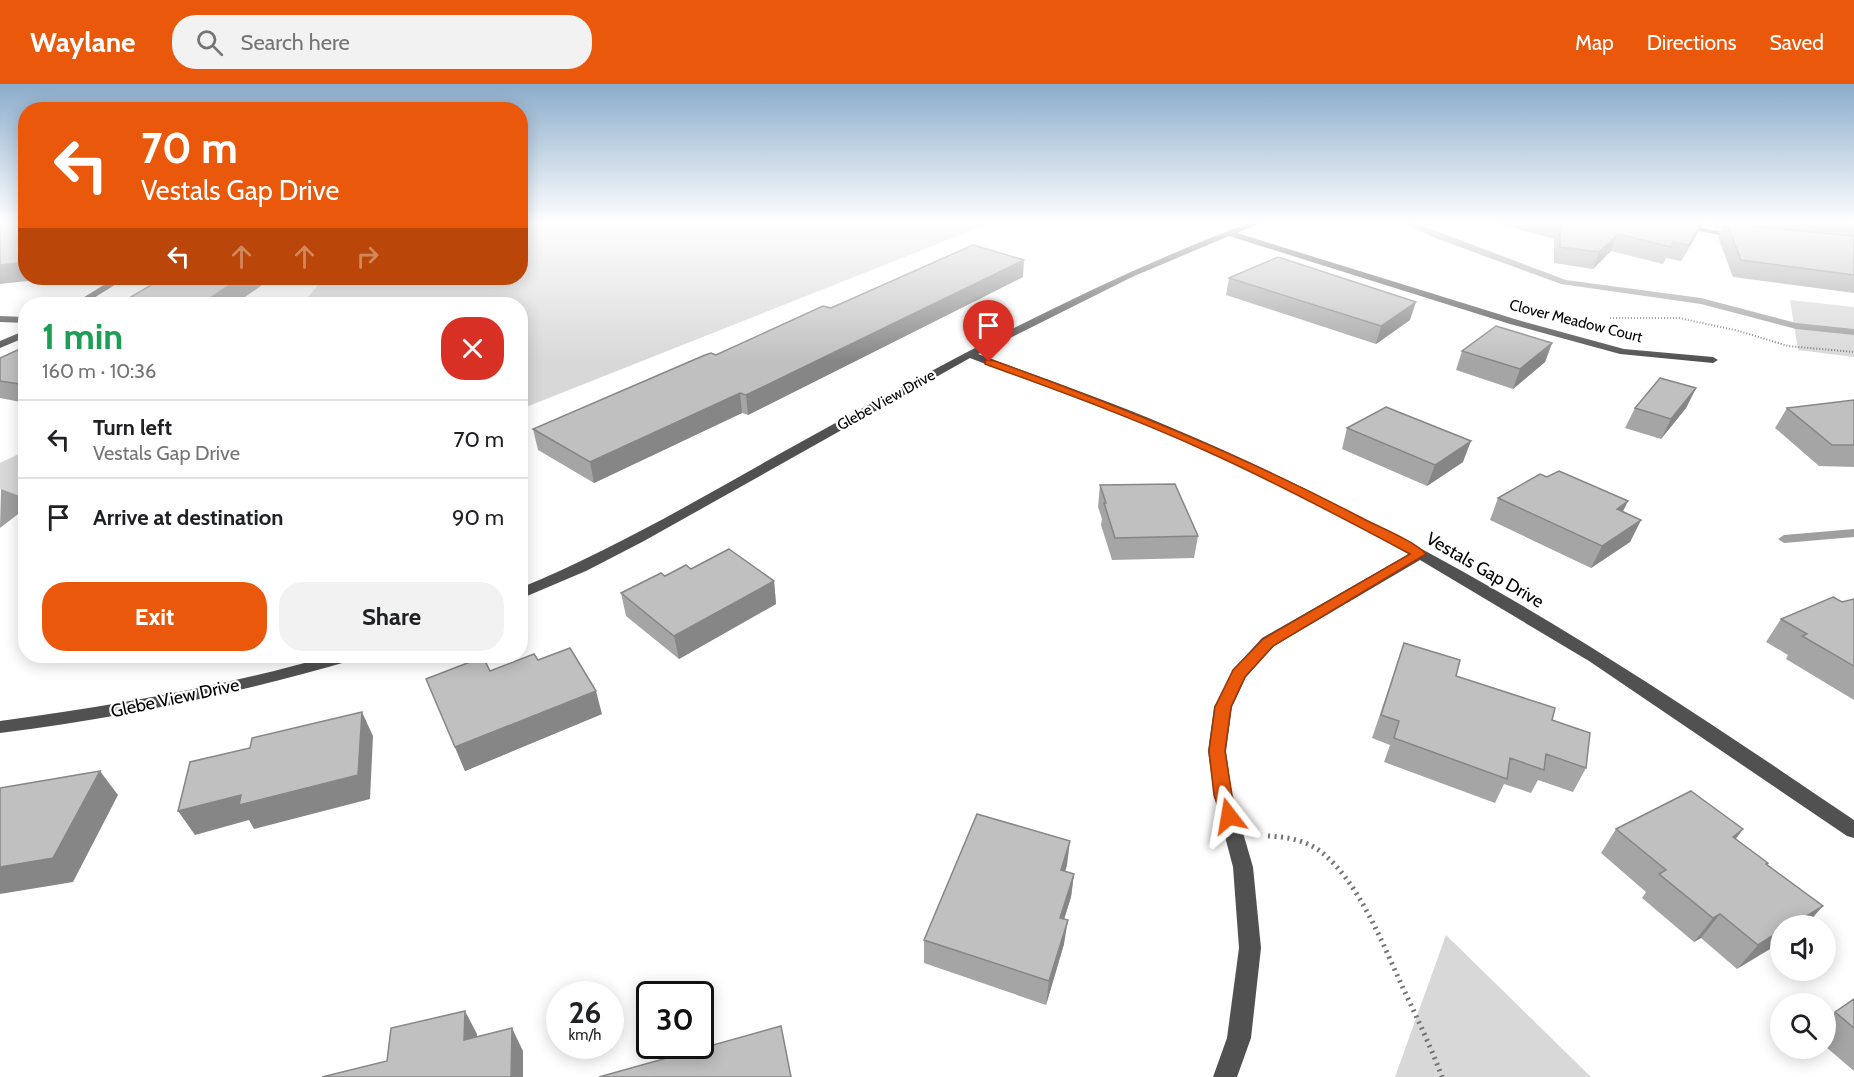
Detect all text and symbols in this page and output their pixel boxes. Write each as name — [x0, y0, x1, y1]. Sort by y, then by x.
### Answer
search box — [172, 15, 592, 69]
text: Waylane — [30, 25, 136, 59]
icon: search — [193, 26, 226, 59]
text: Search here — [241, 29, 350, 56]
text: Map — [1575, 30, 1614, 55]
text: Directions — [1647, 30, 1736, 55]
text: Saved — [1769, 30, 1824, 55]
text: 70 m — [141, 122, 238, 174]
icon: left — [42, 126, 120, 204]
text: Vestals Gap Drive — [141, 174, 339, 207]
icon: left — [162, 240, 195, 273]
icon: ahead — [225, 240, 258, 273]
icon: ahead — [288, 240, 321, 273]
icon: right — [351, 240, 384, 273]
street label: Clover Meadow Court — [1508, 296, 1644, 346]
pin — [963, 300, 1014, 362]
icon: arrive — [972, 309, 1005, 342]
text: 1 min — [42, 314, 123, 358]
button: close — [441, 317, 504, 380]
text: 160 m · 10:36 — [42, 359, 156, 383]
street label: Glebe View Drive — [834, 366, 938, 434]
text: Turn left — [93, 414, 172, 441]
icon: left — [42, 423, 75, 456]
text: 70 m — [454, 426, 504, 453]
text: Vestals Gap Drive — [93, 441, 240, 465]
icon: arrive — [42, 501, 75, 534]
text: Arrive at destination — [93, 504, 283, 531]
text: 90 m — [452, 504, 504, 531]
street label: Vestals Gap Drive — [1422, 527, 1548, 613]
button: Exit — [42, 582, 267, 651]
button: Share — [279, 582, 504, 651]
street label: Glebe View Drive — [109, 674, 241, 722]
position arrow — [1197, 784, 1261, 848]
map controls — [1770, 915, 1836, 1059]
button: sound — [1770, 915, 1836, 981]
speed limit sign: 30 — [636, 981, 714, 1059]
button: search — [1770, 993, 1836, 1059]
text: 26 — [569, 994, 601, 1031]
text: km/h — [569, 1026, 601, 1044]

